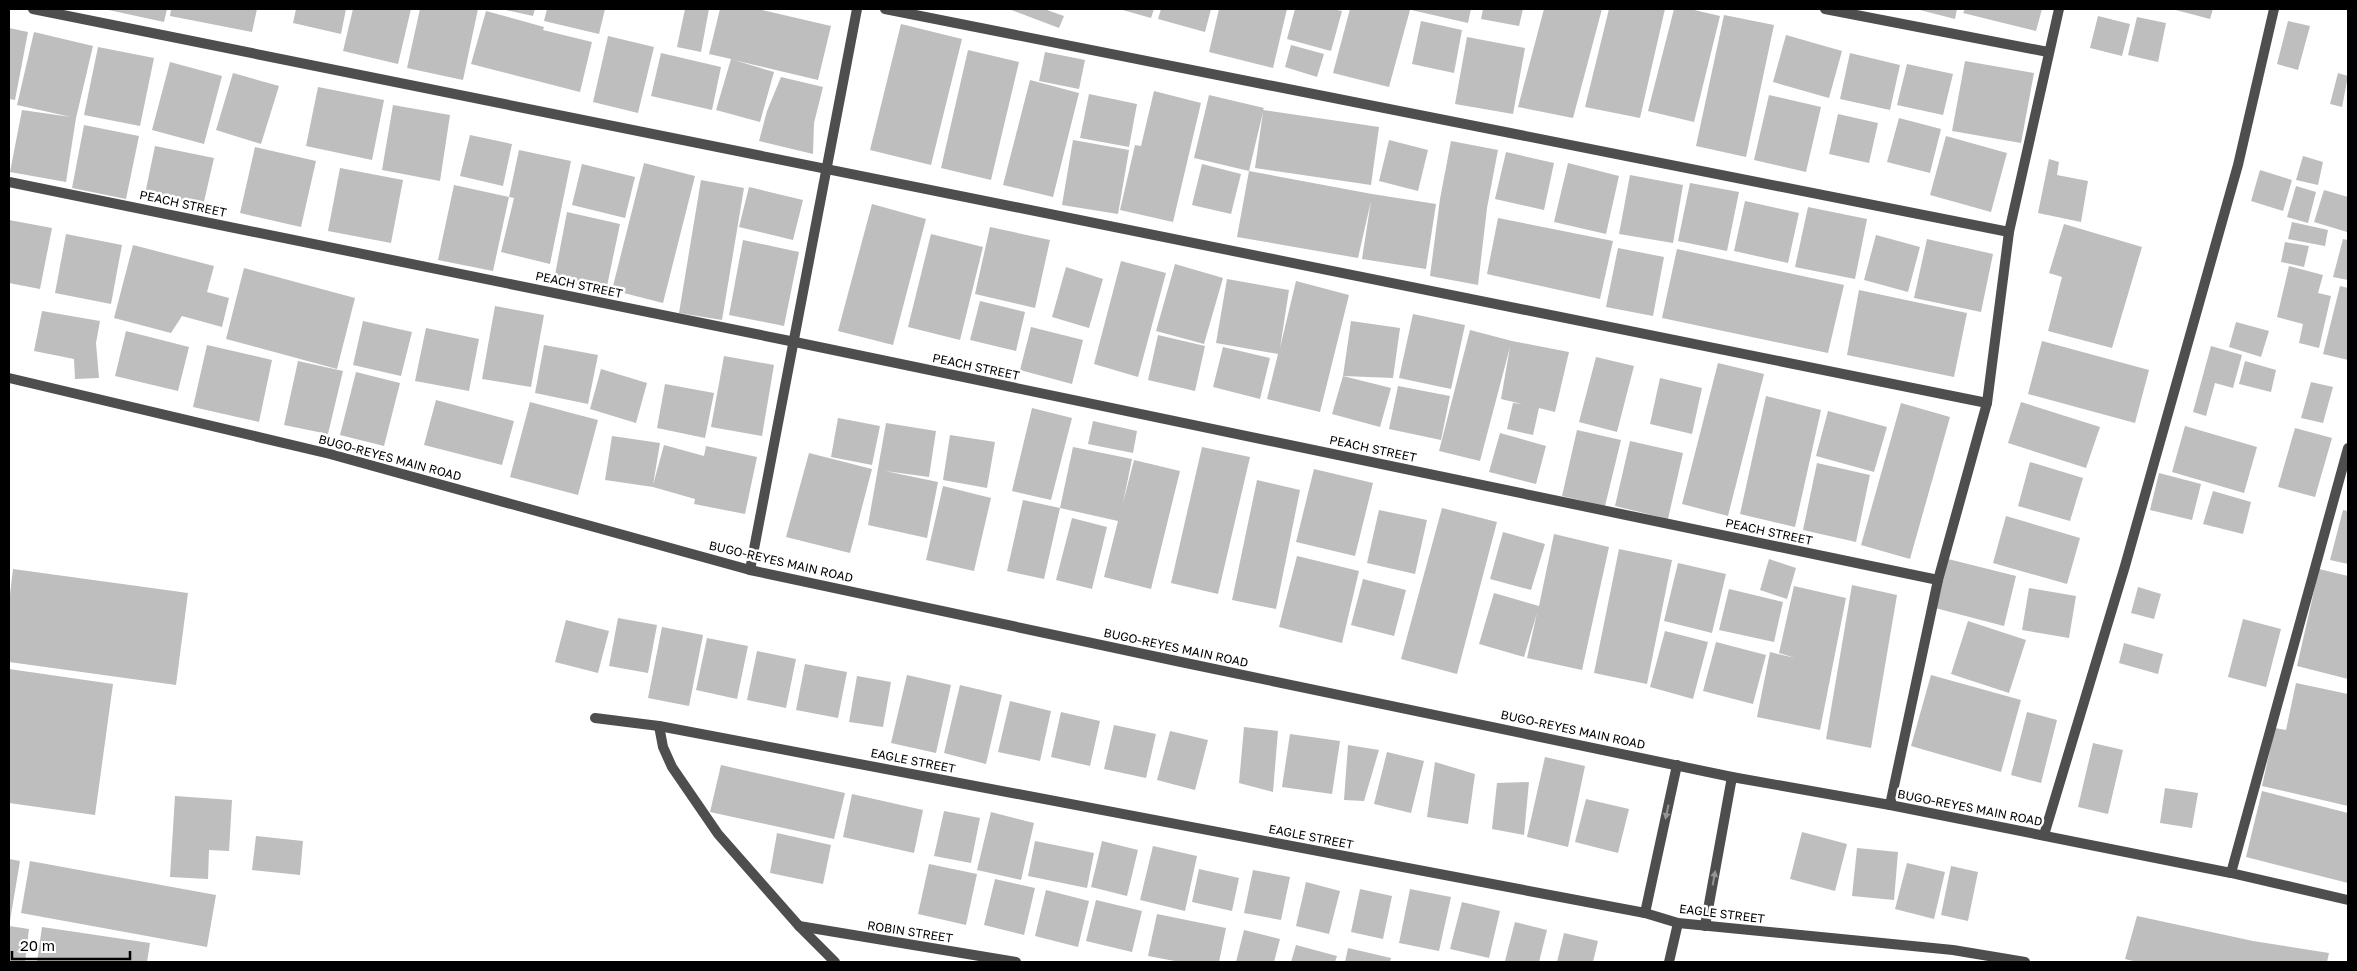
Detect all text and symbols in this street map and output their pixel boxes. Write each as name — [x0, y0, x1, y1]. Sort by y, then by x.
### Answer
street label: PEACH STREET — [138, 187, 229, 220]
street label: PEACH STREET — [534, 268, 625, 301]
street label: PEACH STREET — [931, 350, 1022, 383]
street label: BUGO-REYES MAIN ROAD — [317, 431, 463, 484]
street label: PEACH STREET — [1328, 432, 1419, 465]
street label: PEACH STREET — [1724, 515, 1815, 548]
street label: BUGO-REYES MAIN ROAD — [708, 538, 855, 585]
street label: BUGO-REYES MAIN ROAD — [1102, 625, 1250, 670]
street label: BUGO-REYES MAIN ROAD — [1499, 707, 1647, 752]
street label: EAGLE STREET — [869, 745, 957, 776]
street label: BUGO-REYES MAIN ROAD — [1896, 786, 2044, 829]
one-way arrow — [1663, 805, 1671, 820]
street label: EAGLE STREET — [1267, 821, 1355, 852]
one-way arrow — [1710, 870, 1718, 886]
street label: EAGLE STREET — [1678, 901, 1766, 926]
street label: ROBIN STREET — [866, 917, 954, 946]
scale bar — [12, 928, 130, 960]
text: 20 m — [20, 936, 55, 954]

